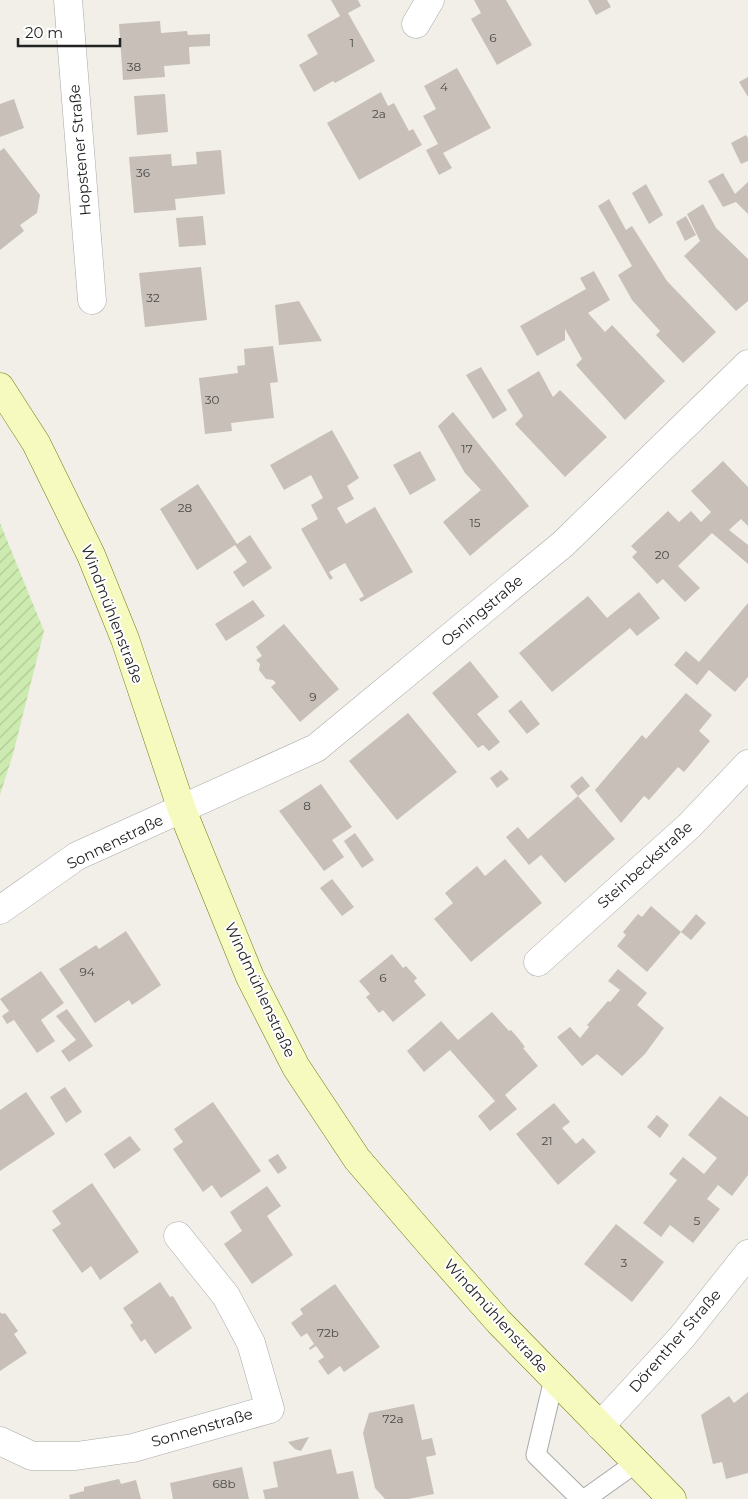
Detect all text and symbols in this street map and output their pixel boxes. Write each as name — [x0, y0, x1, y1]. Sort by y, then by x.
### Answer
scale bar — [18, 15, 120, 47]
text: 20 m — [25, 23, 63, 42]
house number: 6 — [489, 30, 497, 45]
house number: 1 — [350, 35, 354, 50]
house number: 38 — [127, 59, 142, 74]
house number: 4 — [440, 79, 448, 94]
street label: Hopstener Straße — [64, 84, 95, 217]
house number: 2a — [372, 106, 386, 121]
house number: 36 — [136, 165, 150, 180]
house number: 32 — [146, 290, 160, 305]
house number: 30 — [205, 392, 219, 407]
house number: 17 — [461, 441, 473, 456]
house number: 28 — [178, 500, 193, 515]
house number: 15 — [469, 515, 481, 530]
street label: Windmühlenstraße — [77, 542, 148, 686]
house number: 20 — [655, 547, 669, 562]
street label: Osningstraße — [437, 571, 527, 650]
house number: 9 — [309, 689, 317, 704]
house number: 8 — [303, 798, 311, 813]
street label: Sonnenstraße — [63, 810, 166, 873]
street label: Steinbeckstraße — [593, 817, 696, 912]
street label: Windmühlenstraße — [221, 919, 300, 1060]
house number: 94 — [79, 964, 95, 979]
house number: 6 — [379, 970, 387, 985]
house number: 21 — [541, 1133, 553, 1148]
house number: 5 — [694, 1213, 701, 1228]
street label: Windmühlenstraße — [440, 1255, 553, 1377]
house number: 3 — [621, 1255, 628, 1270]
street label: Dörenther Straße — [625, 1285, 725, 1396]
house number: 72b — [317, 1325, 339, 1340]
street label: Sonnenstraße — [149, 1404, 255, 1451]
house number: 72a — [383, 1411, 403, 1426]
house number: 68b — [212, 1476, 236, 1491]

